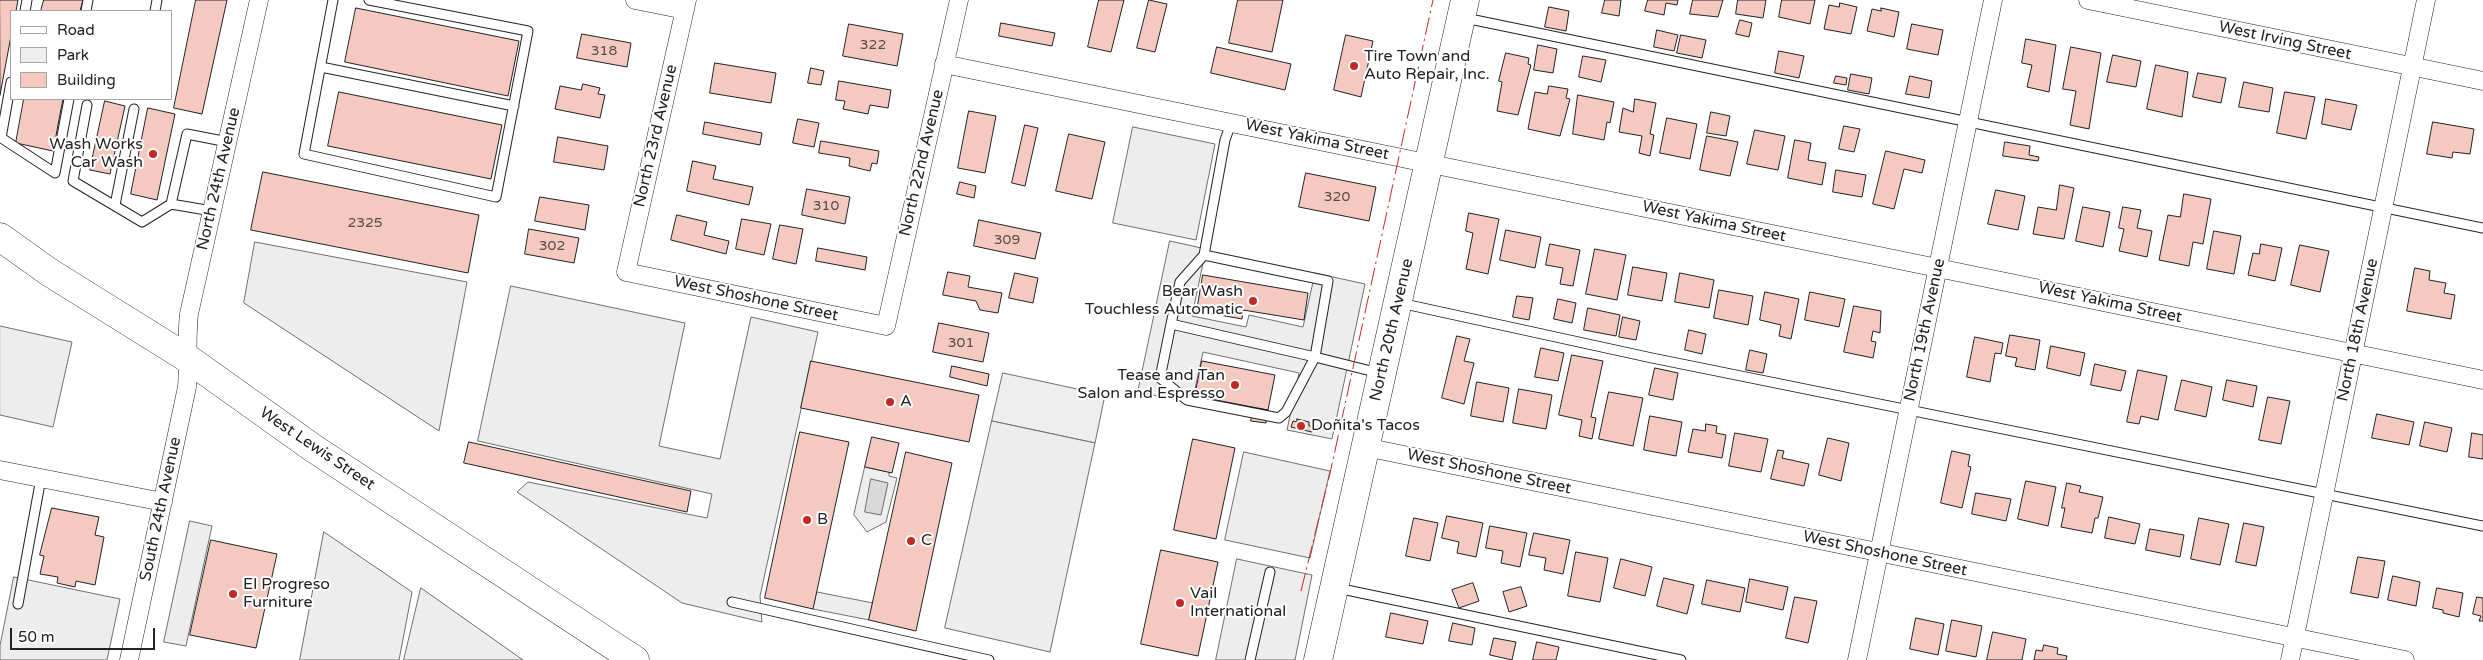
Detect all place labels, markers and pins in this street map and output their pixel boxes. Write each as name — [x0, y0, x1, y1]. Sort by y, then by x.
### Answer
place label: Tire Town and Auto Repair, Inc. — [1364, 47, 1490, 85]
marker: Tire Town and Auto Repair, Inc. — [1348, 60, 1360, 72]
place label: Wash Works Car Wash — [49, 135, 143, 173]
marker: Wash Works Car Wash — [147, 148, 159, 160]
place label: Bear Wash Touchless Automatic — [1085, 282, 1243, 320]
marker: Bear Wash Touchless Automatic — [1247, 295, 1259, 307]
place label: Tease and Tan Salon and Espresso — [1078, 366, 1225, 404]
marker: Tease and Tan Salon and Espresso — [1229, 379, 1241, 391]
place label: A — [900, 392, 912, 412]
marker: A — [884, 396, 896, 408]
place label: Doñita's Tacos — [1311, 416, 1420, 436]
marker: Doñita's Tacos — [1295, 420, 1307, 432]
place label: B — [817, 510, 828, 530]
marker: B — [801, 514, 813, 526]
place label: C — [921, 531, 932, 551]
marker: C — [905, 535, 917, 547]
place label: El Progreso Furniture — [243, 575, 330, 613]
place label: Vail International — [1190, 584, 1286, 622]
marker: El Progreso Furniture — [227, 588, 239, 600]
marker: Vail International — [1174, 597, 1186, 609]

